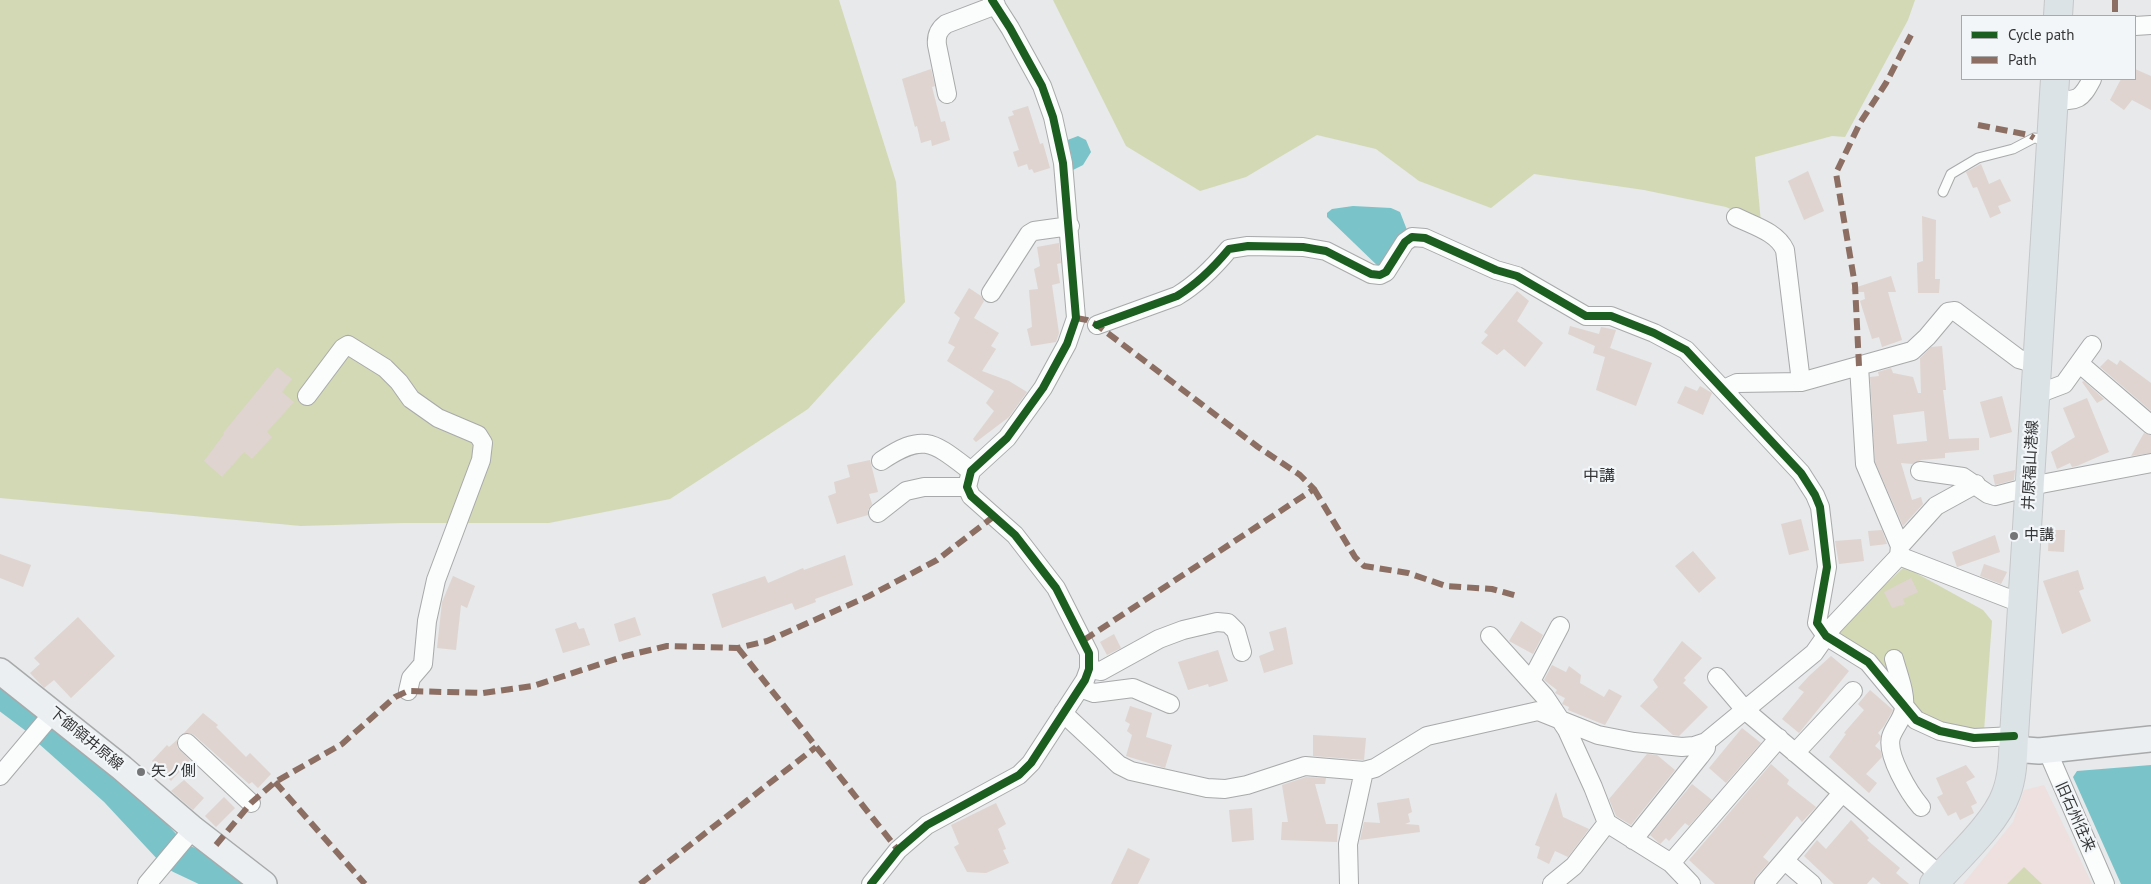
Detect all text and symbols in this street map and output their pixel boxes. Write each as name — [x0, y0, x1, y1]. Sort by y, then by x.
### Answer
legend — [1961, 15, 2136, 80]
text: Cycle path — [2008, 25, 2074, 44]
text: Path — [2008, 50, 2037, 69]
street label: 井原福山港線 — [2020, 420, 2042, 510]
district label: 中講 — [1583, 466, 1615, 486]
place label: 中講 — [2024, 527, 2054, 545]
marker: 中講 — [2008, 530, 2020, 542]
street label: 下御領井原線 — [45, 704, 127, 774]
place label: 矢ノ側 — [151, 763, 196, 781]
marker: 矢ノ側 — [135, 766, 147, 778]
street label: 旧石州往来 — [2052, 779, 2098, 855]

